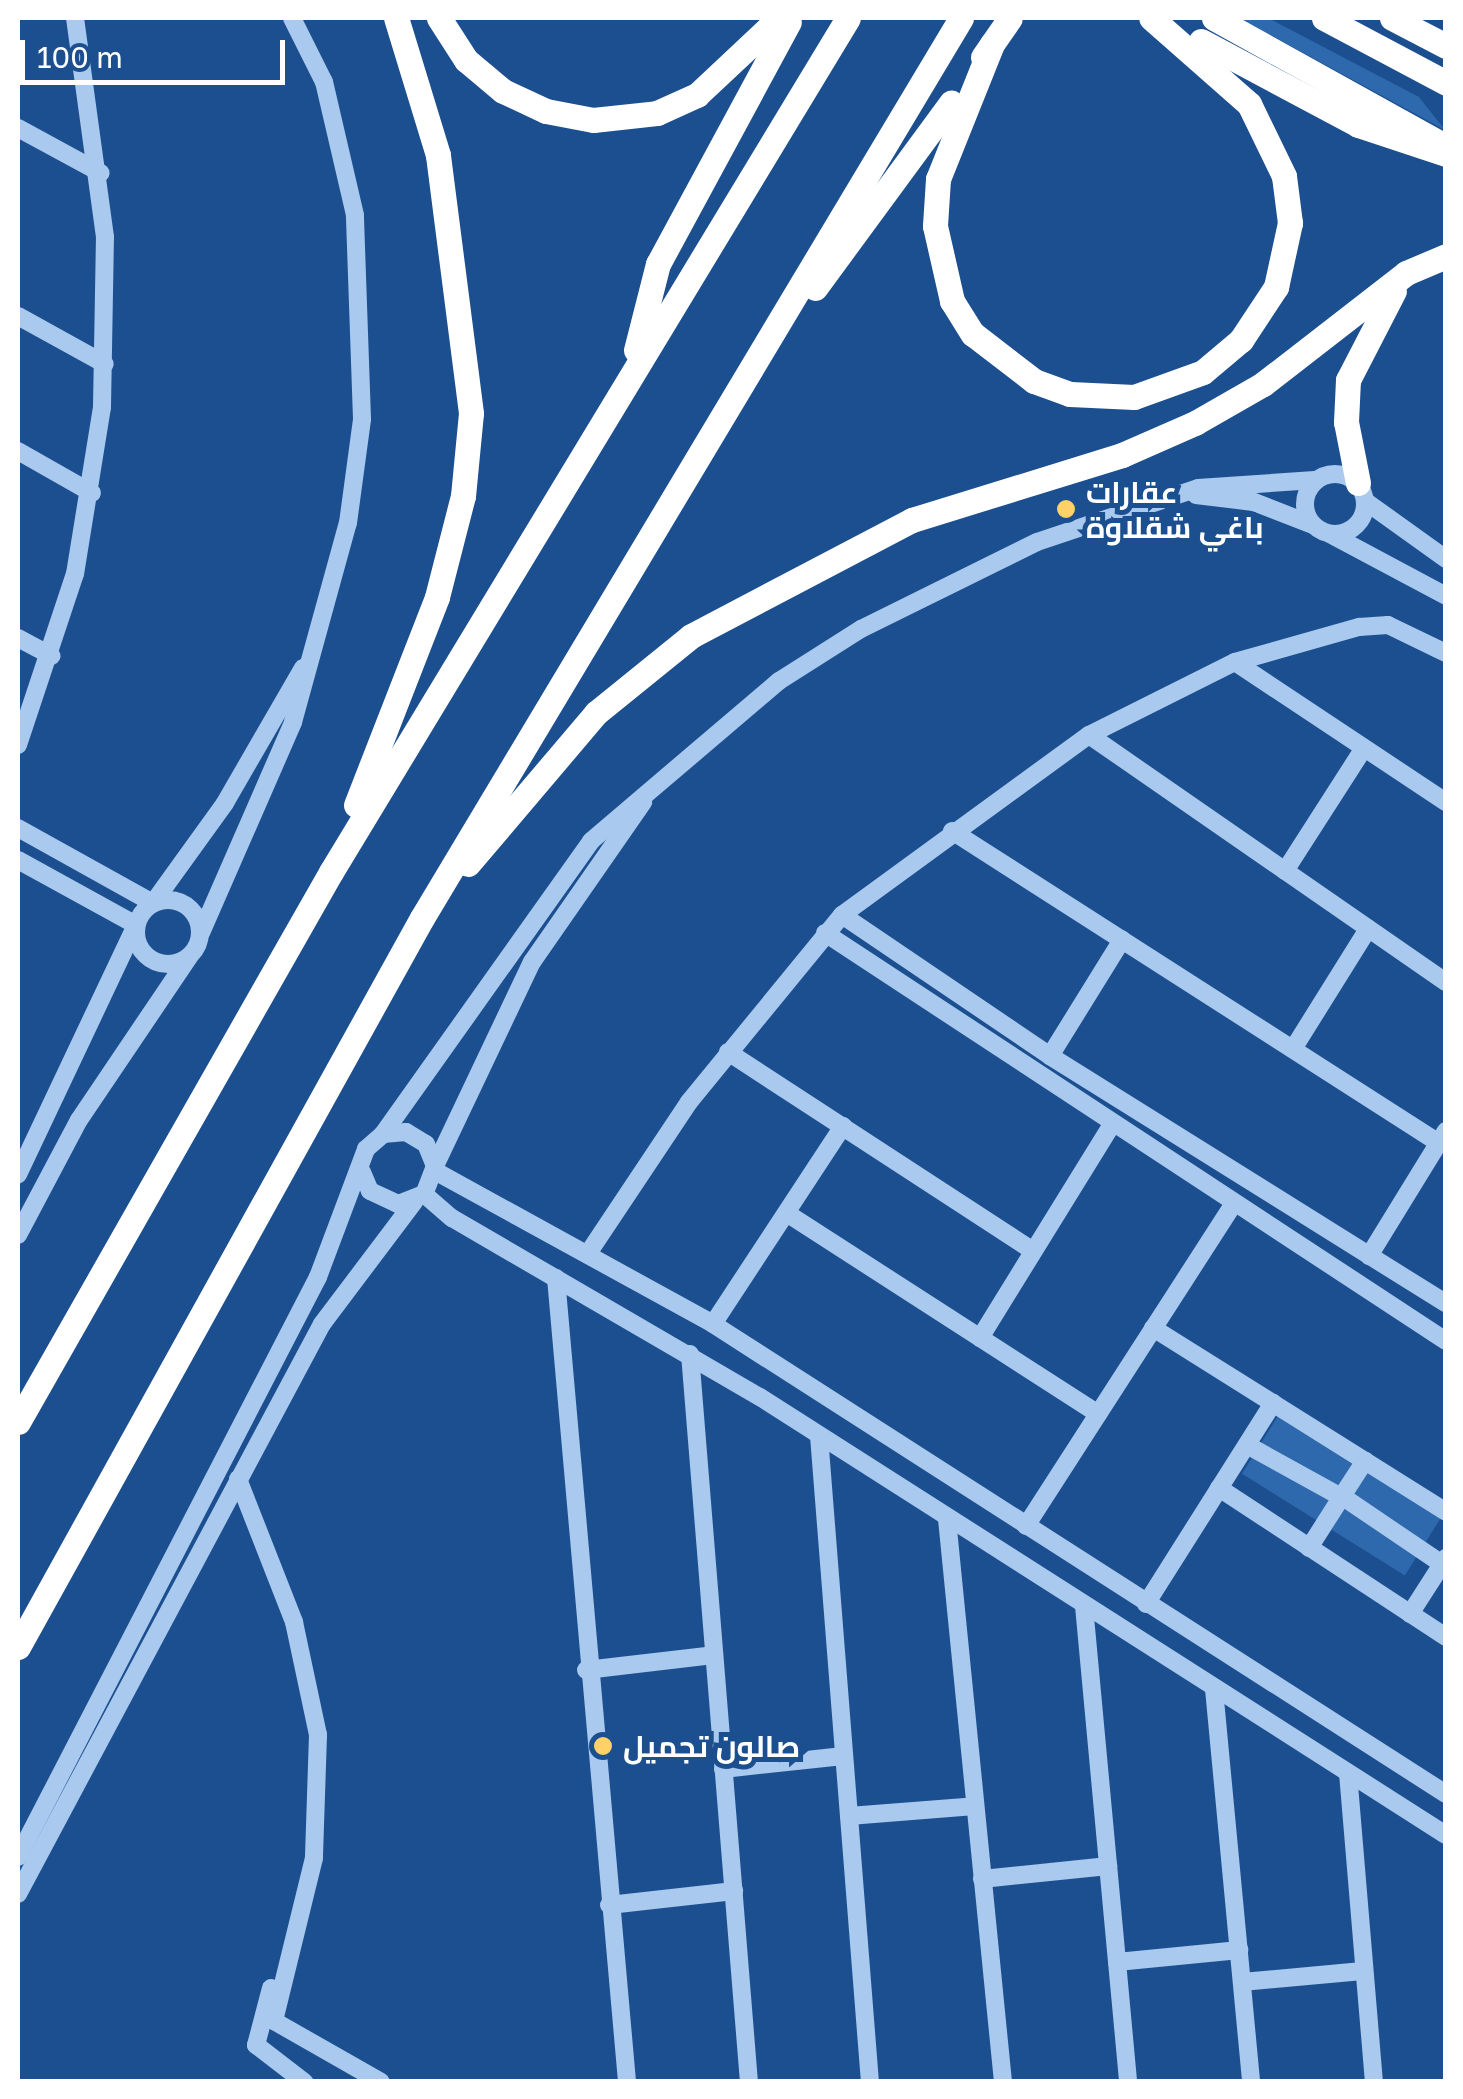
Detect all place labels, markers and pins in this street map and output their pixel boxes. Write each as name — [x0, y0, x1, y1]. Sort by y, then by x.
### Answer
place label: عقارات باغي شقلاوة — [1086, 474, 1264, 544]
marker: عقارات باغي شقلاوة — [1055, 498, 1077, 520]
place label: صالون تجميل — [623, 1728, 800, 1764]
marker: صالون تجميل — [592, 1735, 614, 1757]

